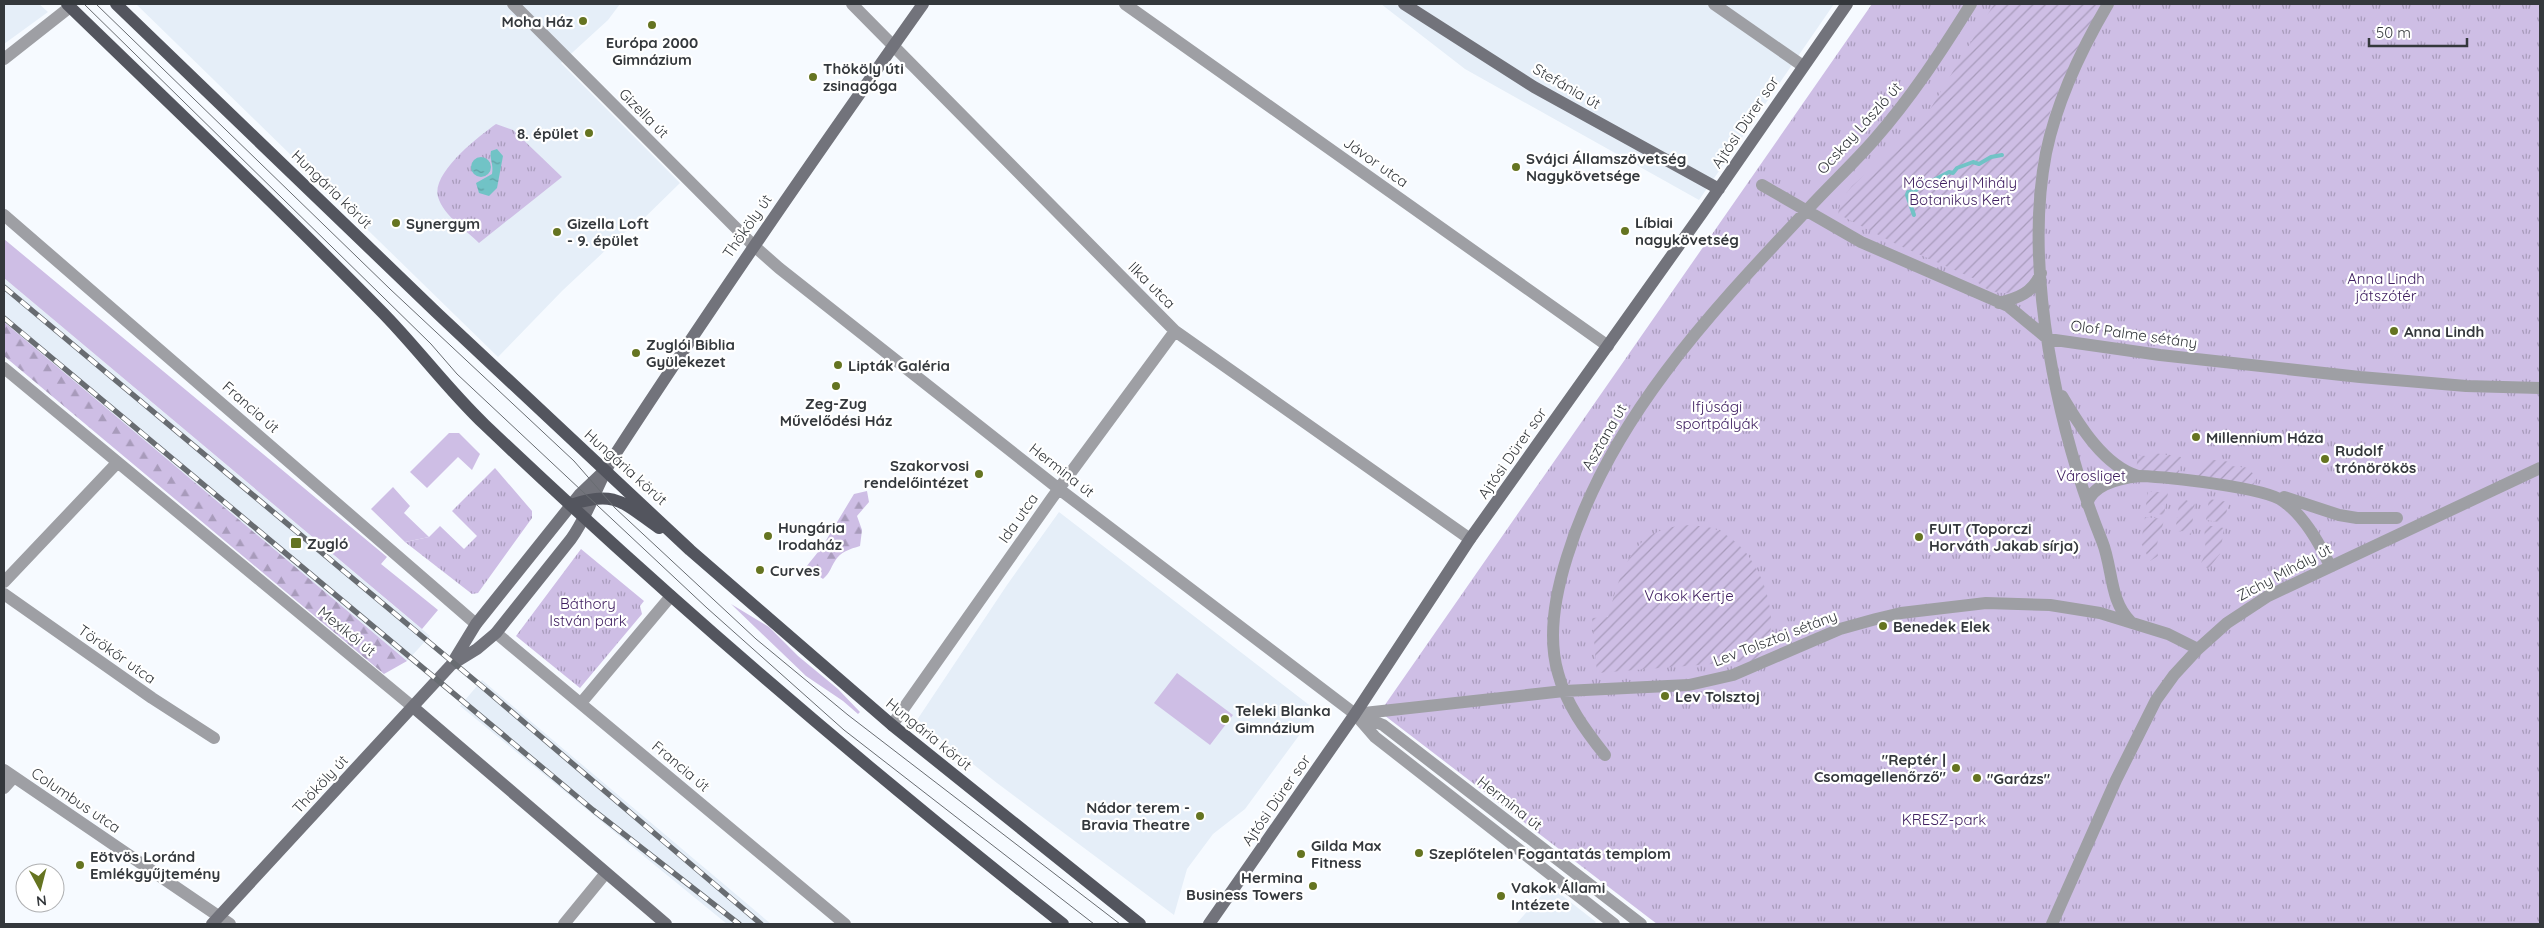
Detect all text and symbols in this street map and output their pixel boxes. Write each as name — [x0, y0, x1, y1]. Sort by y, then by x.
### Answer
place label: Moha Ház — [501, 12, 573, 31]
marker: Moha Ház — [577, 15, 589, 27]
scale bar — [2369, 15, 2466, 47]
marker: Európa 2000 Gimnázium — [646, 19, 658, 31]
text: 50 m — [2376, 23, 2411, 42]
place label: Európa 2000 Gimnázium — [606, 33, 698, 69]
place label: Thököly úti zsinagóga — [823, 59, 904, 95]
street label: Stefánia út — [1530, 59, 1604, 113]
marker: Thököly úti zsinagóga — [807, 71, 819, 83]
street label: Ajtósi Dürer sor — [1707, 72, 1783, 172]
street label: Ocskay László út — [1813, 78, 1905, 178]
street label: Gizella út — [615, 84, 673, 142]
place label: 8. épület — [517, 124, 579, 143]
marker: 8. épület — [583, 127, 595, 139]
street label: Jávor utca — [1340, 133, 1412, 191]
street label: Hungária körút — [288, 146, 376, 232]
place label: Svájci Államszövetség Nagykövetsége — [1526, 149, 1686, 185]
marker: Svájci Államszövetség Nagykövetsége — [1510, 161, 1522, 173]
park label: Mőcsényi Mihály Botanikus Kert — [1903, 173, 2017, 209]
street label: Thököly út — [718, 191, 776, 261]
place label: Líbiai nagykövetség — [1635, 213, 1739, 249]
place label: Synergym — [406, 214, 480, 233]
place label: Gizella Loft - 9. épület — [567, 214, 649, 250]
marker: Synergym — [390, 217, 402, 229]
marker: Líbiai nagykövetség — [1619, 225, 1631, 237]
marker: Gizella Loft - 9. épület — [551, 226, 563, 238]
street label: Ilka utca — [1125, 258, 1179, 312]
park label: Anna Lindh játszótér — [2347, 269, 2425, 305]
street label: Olof Palme sétány — [2069, 316, 2199, 352]
place label: Anna Lindh — [2404, 322, 2484, 341]
marker: Anna Lindh — [2388, 325, 2400, 337]
place label: Zuglói Biblia Gyülekezet — [646, 335, 735, 371]
marker: Zuglói Biblia Gyülekezet — [630, 347, 642, 359]
place label: Lipták Galéria — [848, 356, 950, 375]
marker: Lipták Galéria — [832, 359, 844, 371]
street label: Francia út — [219, 377, 283, 437]
marker: Zeg-Zug Művelődési Ház — [830, 380, 842, 392]
place label: Zeg-Zug Művelődési Ház — [780, 394, 892, 430]
park label: Ifjúsági sportpályák — [1675, 397, 1759, 433]
street label: Asztana út — [1577, 400, 1631, 474]
street label: Ajtósi Dürer sor — [1473, 403, 1551, 502]
street label: Hungária körút — [581, 425, 671, 509]
place label: Millennium Háza — [2206, 428, 2324, 447]
marker: Millennium Háza — [2190, 431, 2202, 443]
street label: Hermina út — [1026, 439, 1098, 501]
place label: Rudolf trónörökös — [2335, 441, 2416, 477]
marker: Rudolf trónörökös — [2319, 453, 2331, 465]
place label: Szakorvosi rendelőintézet — [864, 456, 969, 492]
park label: Városliget — [2056, 466, 2126, 485]
marker: Szakorvosi rendelőintézet — [973, 468, 985, 480]
street label: Ida utca — [994, 489, 1042, 547]
place label: Hungária Irodaház — [778, 518, 845, 554]
place label: FUIT (Toporczi Horváth Jakab sírja) — [1929, 519, 2079, 555]
marker: Hungária Irodaház — [762, 530, 774, 542]
marker: FUIT (Toporczi Horváth Jakab sírja) — [1913, 531, 1925, 543]
place label: Zugló — [307, 534, 348, 553]
marker: Zugló — [289, 536, 303, 550]
street label: Zichy Mihály út — [2233, 539, 2335, 605]
place label: Curves — [770, 561, 820, 580]
marker: Curves — [754, 564, 766, 576]
park label: Vakok Kertje — [1644, 586, 1734, 605]
park label: Báthory István park — [549, 594, 627, 630]
street label: Mexikói út — [314, 602, 380, 660]
street label: Lev Tolsztoj sétány — [1710, 606, 1840, 670]
place label: Benedek Elek — [1893, 617, 1990, 636]
street label: Törökőr utca — [75, 620, 159, 688]
marker: Benedek Elek — [1877, 620, 1889, 632]
place label: Lev Tolsztoj — [1675, 687, 1760, 706]
marker: Lev Tolsztoj — [1659, 690, 1671, 702]
street label: Hungária körút — [882, 694, 976, 774]
place label: Teleki Blanka Gimnázium — [1235, 701, 1331, 737]
marker: Teleki Blanka Gimnázium — [1219, 713, 1231, 725]
street label: Francia út — [648, 736, 714, 796]
street label: Ajtósi Dürer sor — [1237, 750, 1315, 849]
place label: "Reptér | Csomagellenőrző" — [1814, 750, 1947, 786]
street label: Thököly út — [288, 751, 352, 817]
marker: "Reptér | Csomagellenőrző" — [1950, 762, 1962, 774]
street label: Columbus utca — [28, 763, 124, 837]
place label: "Garázs" — [1987, 769, 2051, 788]
street label: Hermina út — [1474, 772, 1546, 834]
marker: "Garázs" — [1971, 772, 1983, 784]
place label: Nádor terem - Bravia Theatre — [1081, 798, 1190, 834]
marker: Nádor terem - Bravia Theatre — [1194, 810, 1206, 822]
park label: KRESZ-park — [1902, 810, 1986, 829]
place label: Gilda Max Fitness — [1311, 836, 1382, 872]
place label: Szeplőtelen Fogantatás templom — [1429, 844, 1671, 863]
place label: Eötvös Loránd Emlékgyűjtemény — [90, 847, 220, 883]
marker: Szeplőtelen Fogantatás templom — [1413, 847, 1425, 859]
marker: Gilda Max Fitness — [1295, 848, 1307, 860]
marker: Eötvös Loránd Emlékgyűjtemény — [74, 859, 86, 871]
north arrow — [15, 863, 65, 913]
place label: Hermina Business Towers — [1186, 868, 1303, 904]
place label: Vakok Állami Intézete — [1511, 878, 1605, 914]
marker: Hermina Business Towers — [1307, 880, 1319, 892]
marker: Vakok Állami Intézete — [1495, 890, 1507, 902]
text: N — [35, 891, 48, 910]

